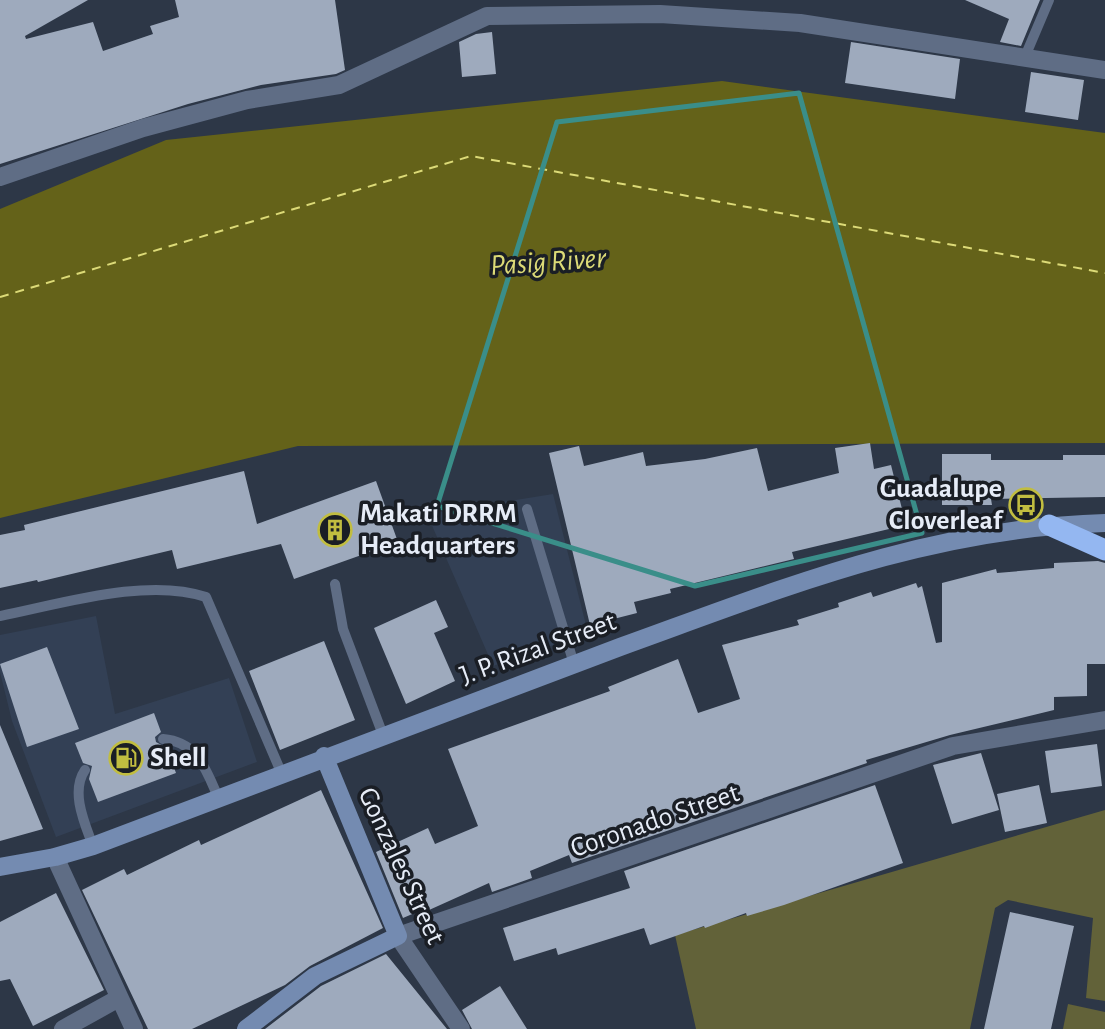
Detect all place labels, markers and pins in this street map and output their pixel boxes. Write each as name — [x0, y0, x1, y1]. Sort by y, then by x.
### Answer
place label: Guadalupe Cloverleaf — [880, 475, 1004, 535]
bus stop icon: Guadalupe Cloverleaf — [1007, 486, 1045, 524]
place label: Makati DRRM Headquarters — [360, 500, 517, 560]
building icon: Makati DRRM Headquarters — [316, 511, 354, 549]
fuel station icon: Shell — [107, 739, 145, 777]
place label: Shell — [150, 744, 207, 772]

